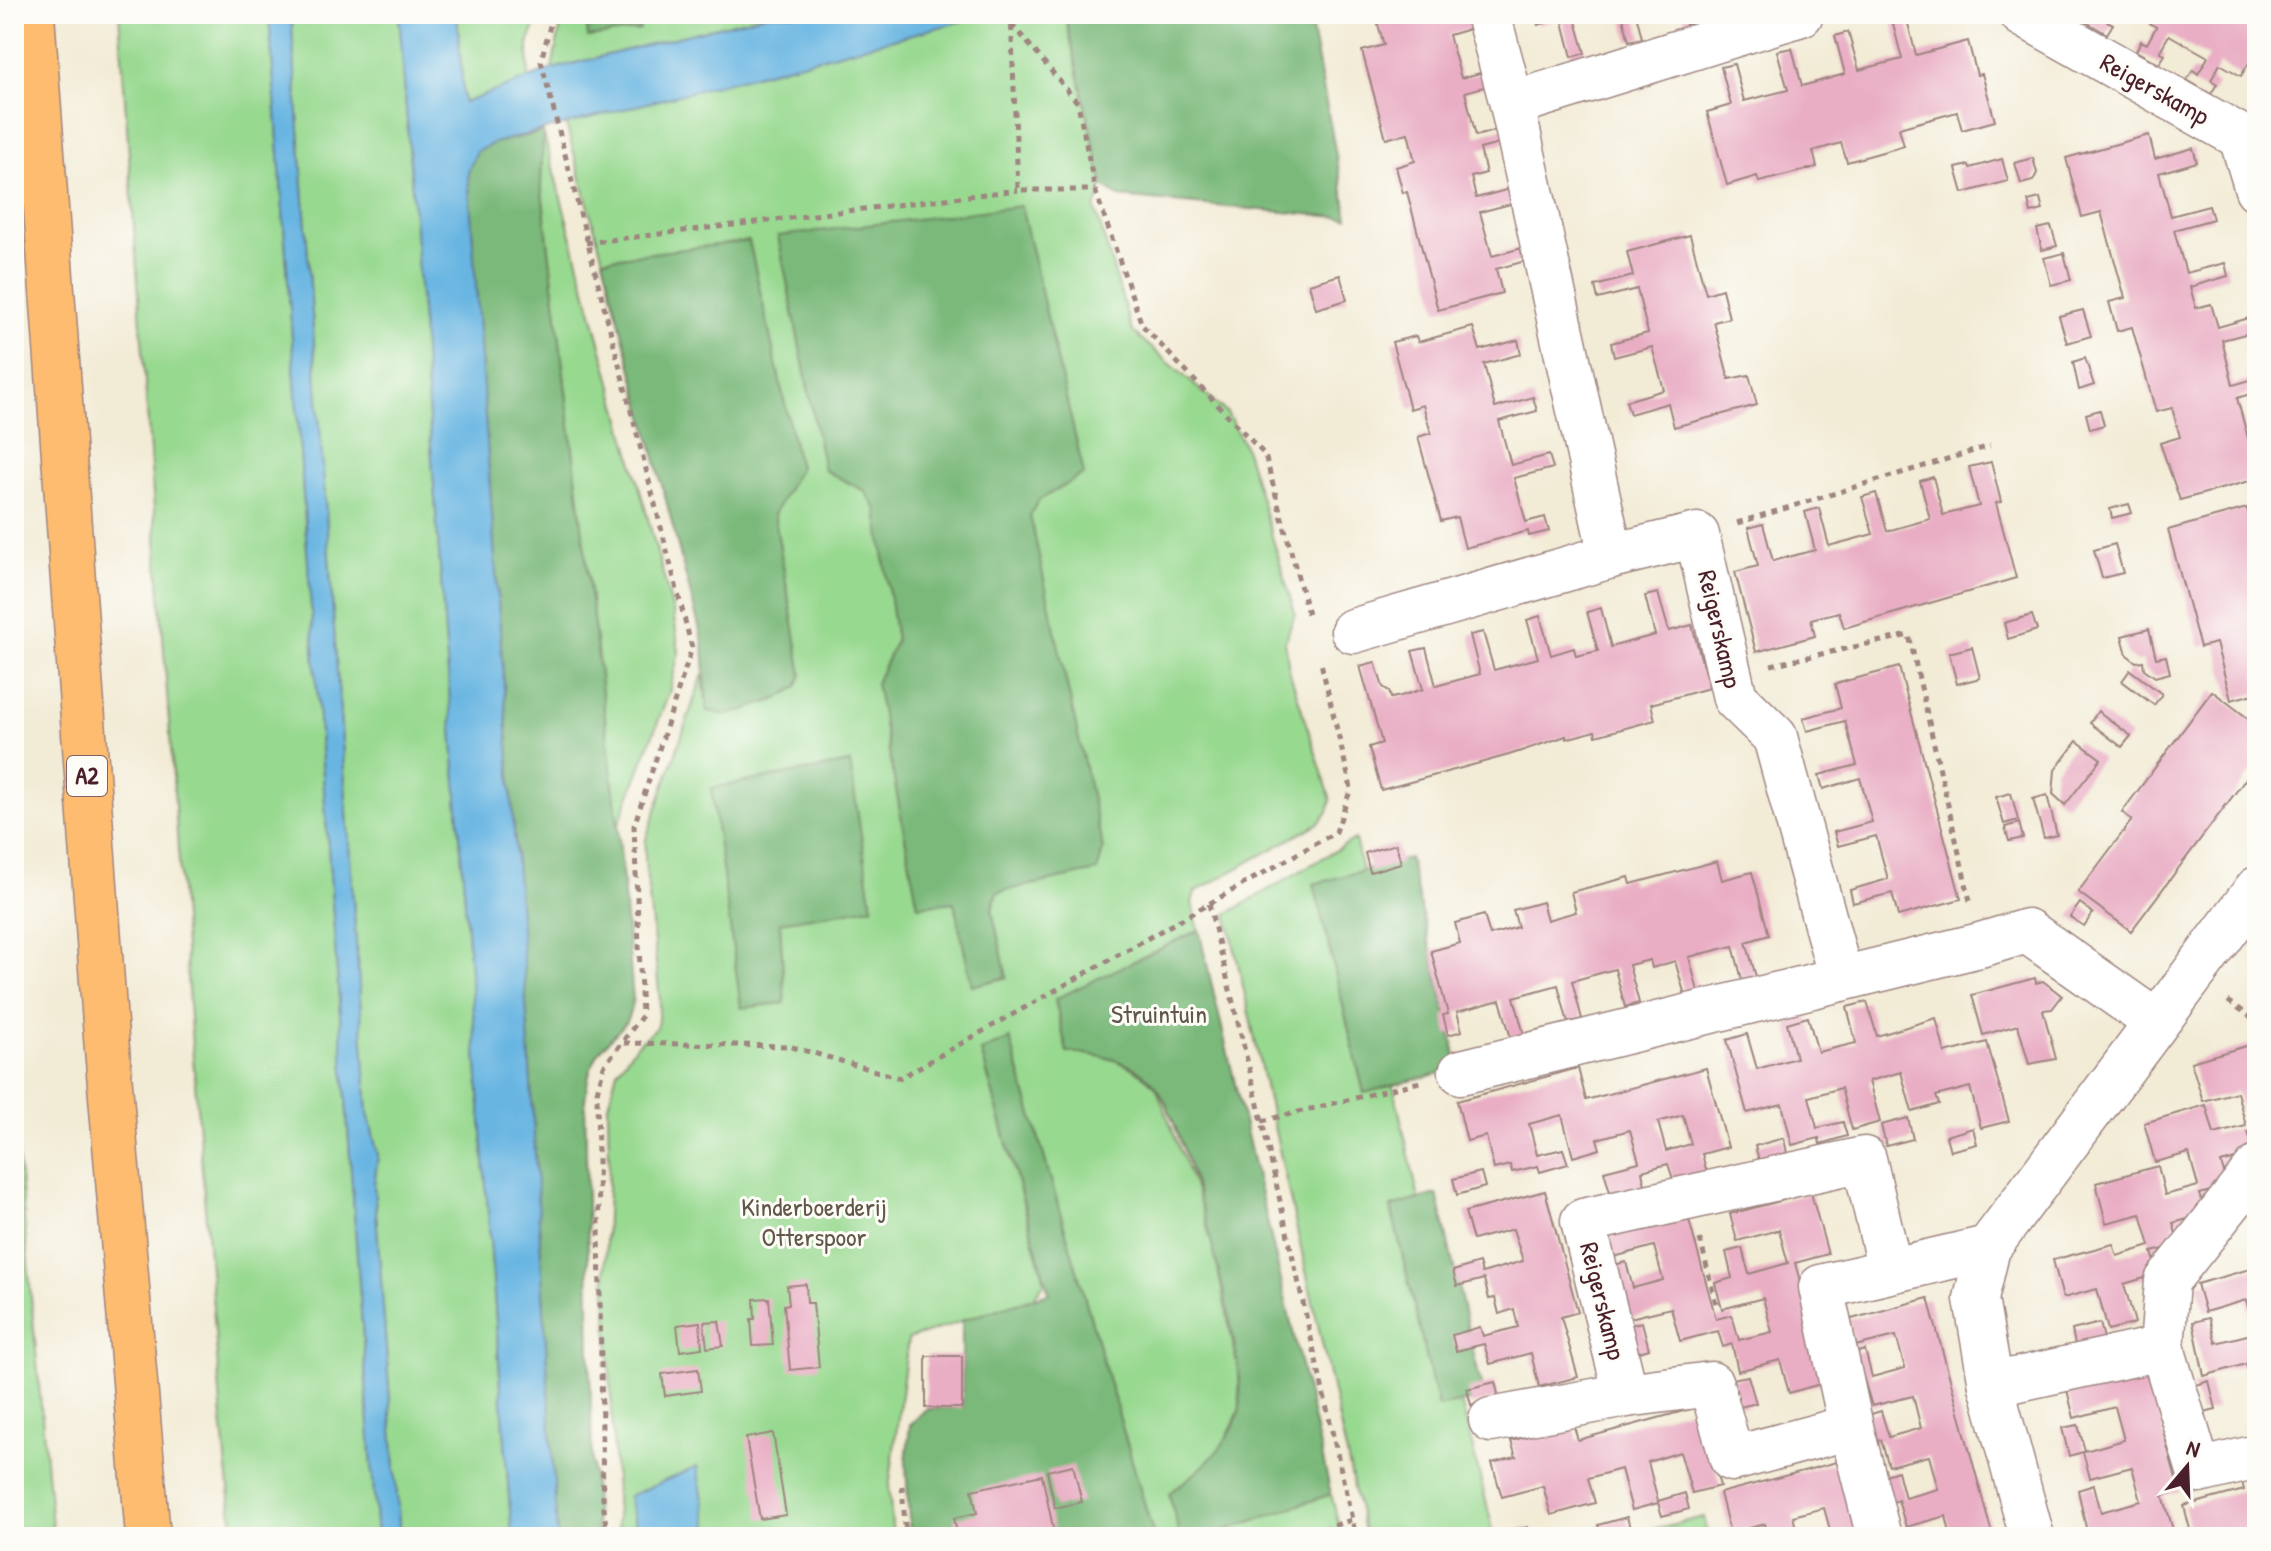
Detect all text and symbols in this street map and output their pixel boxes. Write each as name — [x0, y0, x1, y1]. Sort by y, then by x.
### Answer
street label: Reigerskamp — [2094, 44, 2216, 133]
street label: Reigerskamp — [1690, 567, 1751, 691]
road number: A2 — [67, 756, 107, 796]
park label: Struintuin — [1111, 996, 1207, 1031]
park label: Kinderboerderij Otterspoor — [741, 1189, 887, 1254]
street label: Reigerskamp — [1572, 1239, 1635, 1363]
north arrow — [2147, 1427, 2227, 1507]
text: N — [2183, 1432, 2204, 1464]

